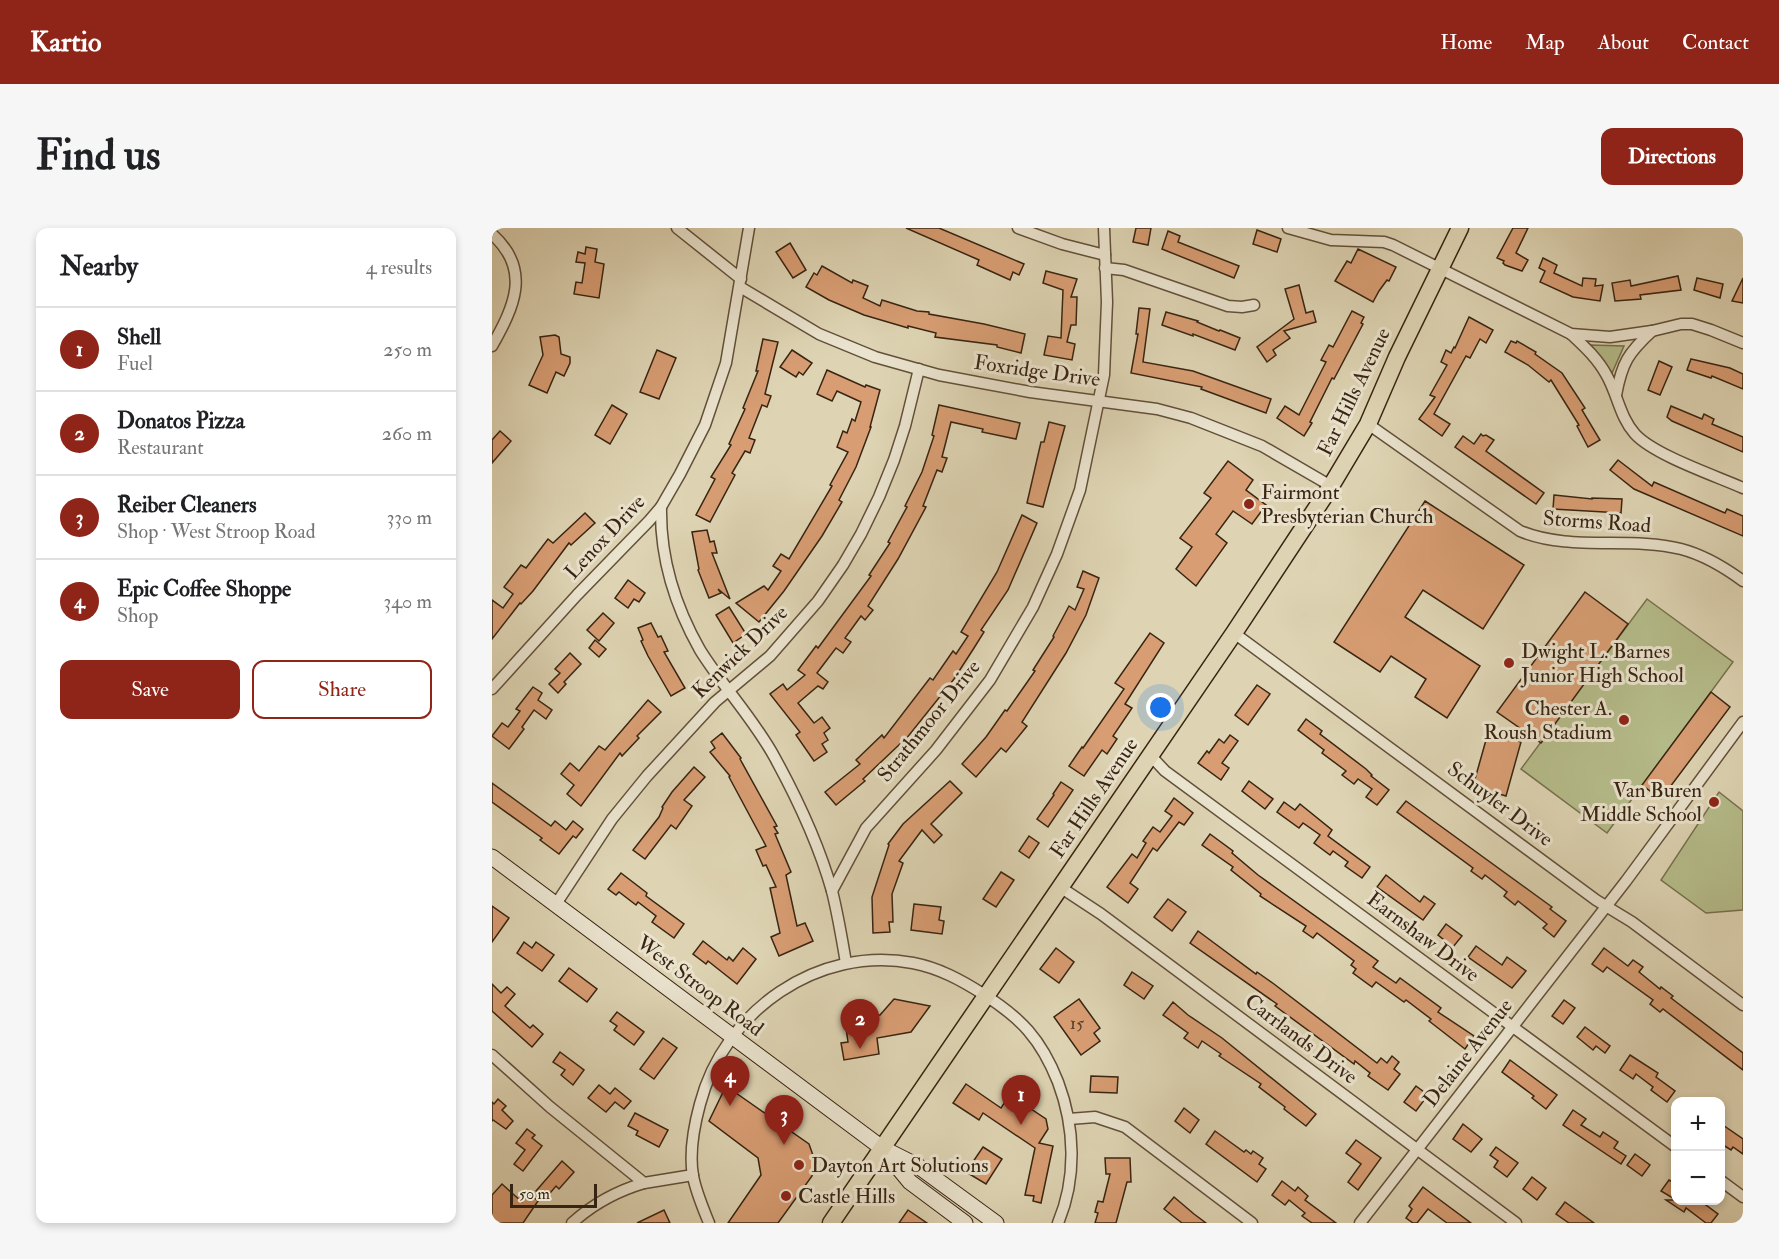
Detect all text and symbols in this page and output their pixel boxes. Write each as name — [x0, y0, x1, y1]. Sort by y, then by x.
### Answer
text: Kartio — [30, 25, 101, 60]
text: Home — [1440, 29, 1492, 56]
text: Map — [1525, 29, 1565, 56]
text: About — [1598, 29, 1649, 56]
text: Contact — [1682, 29, 1749, 56]
button: Directions — [1601, 128, 1743, 185]
text: Find us — [36, 130, 160, 182]
text: Nearby — [60, 251, 138, 283]
text: 4 results — [366, 255, 432, 280]
text: Shell — [117, 323, 161, 351]
street label: Far Hills Avenue — [1311, 323, 1397, 461]
text: 1 — [76, 337, 83, 362]
text: 250 m — [383, 337, 432, 362]
street label: Foxridge Drive — [972, 349, 1102, 393]
text: Fuel — [117, 351, 153, 376]
text: Donatos Pizza — [117, 407, 245, 435]
text: 2 — [74, 421, 85, 446]
text: 260 m — [382, 421, 432, 446]
text: Restaurant — [117, 435, 204, 460]
place label: Fairmont Presbyterian Church — [1261, 479, 1433, 530]
street label: Lenox Drive — [559, 489, 651, 585]
text: Reiber Cleaners — [117, 491, 257, 519]
marker: Fairmont Presbyterian Church — [1242, 497, 1256, 511]
text: 3 — [76, 505, 83, 530]
text: 330 m — [387, 505, 432, 530]
street label: Storms Road — [1542, 505, 1653, 539]
text: Shop · West Stroop Road — [117, 519, 316, 544]
text: Epic Coffee Shoppe — [117, 575, 291, 603]
text: 4 — [74, 589, 85, 614]
text: 340 m — [384, 589, 432, 614]
street label: Kenwick Drive — [686, 599, 794, 705]
text: Shop — [117, 603, 158, 628]
place label: Dwight L. Barnes Junior High School — [1520, 638, 1684, 689]
street label: Strathmoor Drive — [871, 654, 987, 788]
marker: Dwight L. Barnes Junior High School — [1502, 656, 1516, 670]
button: Save — [60, 660, 240, 719]
button: Share — [252, 660, 432, 719]
your location — [1146, 693, 1175, 722]
place label: Chester A. Roush Stadium — [1484, 695, 1612, 746]
marker: Chester A. Roush Stadium — [1617, 713, 1631, 727]
street label: Far Hills Avenue — [1044, 732, 1144, 863]
street label: Schuyler Drive — [1442, 755, 1558, 853]
place label: Van Buren Middle School — [1580, 777, 1703, 828]
marker: Van Buren Middle School — [1707, 795, 1721, 809]
street label: Earnshaw Drive — [1361, 886, 1485, 988]
street label: West Stroop Road — [630, 929, 769, 1043]
street label: Carrlands Drive — [1239, 988, 1363, 1090]
street label: Delaine Avenue — [1417, 993, 1519, 1113]
pin: 2 — [840, 1000, 880, 1049]
house number: 15 — [1070, 1012, 1084, 1035]
pin: 4 — [710, 1056, 750, 1106]
pin: 1 — [1002, 1076, 1040, 1125]
pin: 3 — [764, 1096, 804, 1145]
map controls — [1671, 1097, 1725, 1205]
button: + — [1671, 1097, 1725, 1151]
button: − — [1671, 1151, 1725, 1205]
place label: Dayton Art Solutions — [811, 1152, 988, 1179]
marker: Dayton Art Solutions — [792, 1158, 806, 1172]
scale bar — [510, 1181, 597, 1208]
place label: Castle Hills — [798, 1183, 895, 1210]
text: 50 m — [519, 1184, 550, 1204]
marker: Castle Hills — [779, 1189, 793, 1203]

